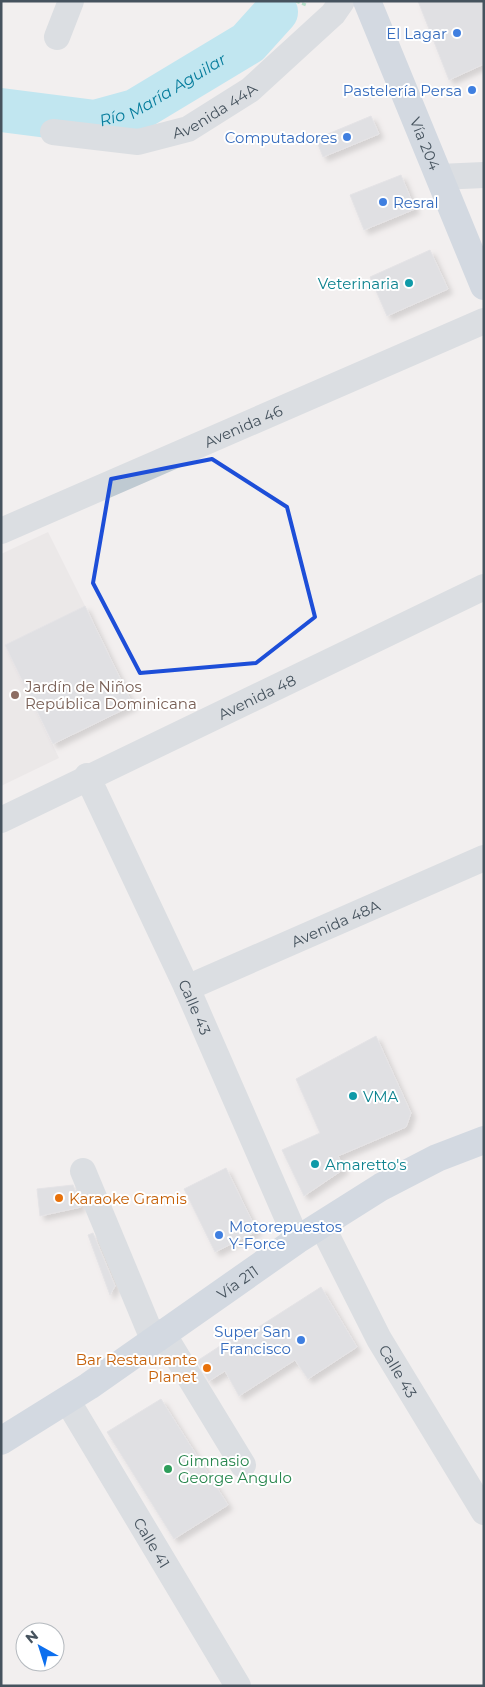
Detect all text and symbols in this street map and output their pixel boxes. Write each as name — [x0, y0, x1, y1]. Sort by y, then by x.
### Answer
place label: El Lagar — [386, 24, 447, 43]
marker: El Lagar — [451, 27, 463, 39]
water label: Río María Aguilar — [97, 49, 230, 130]
street label: Avenida 44A — [170, 79, 261, 142]
place label: Pastelería Persa — [343, 81, 462, 100]
marker: Pastelería Persa — [466, 84, 478, 96]
street label: Vía 204 — [406, 114, 445, 173]
place label: Computadores — [225, 128, 337, 147]
marker: Computadores — [341, 131, 353, 143]
place label: Resral — [393, 193, 439, 212]
marker: Resral — [377, 196, 389, 208]
place label: Veterinaria — [318, 274, 399, 293]
marker: Veterinaria — [403, 277, 415, 289]
street label: Avenida 46 — [201, 400, 285, 451]
street label: Avenida 48 — [215, 670, 299, 723]
place label: Jardín de Niños República Dominicana — [24, 677, 197, 713]
marker: Jardín de Niños República Dominicana — [9, 689, 21, 701]
street label: Avenida 48A — [288, 895, 383, 951]
street label: Calle 43 — [175, 976, 216, 1038]
place label: VMA — [363, 1087, 399, 1106]
marker: VMA — [347, 1090, 359, 1102]
place label: Amaretto's — [325, 1155, 407, 1174]
marker: Amaretto's — [309, 1158, 321, 1170]
place label: Karaoke Gramis — [69, 1189, 187, 1208]
marker: Karaoke Gramis — [53, 1192, 65, 1204]
place label: Motorepuestos Y-Force — [229, 1217, 342, 1253]
marker: Motorepuestos Y-Force — [213, 1229, 225, 1241]
street label: Vía 211 — [213, 1261, 262, 1303]
place label: Super San Francisco — [214, 1322, 291, 1358]
marker: Super San Francisco — [295, 1334, 307, 1346]
street label: Calle 43 — [375, 1341, 422, 1401]
place label: Bar Restaurante Planet — [76, 1350, 197, 1386]
marker: Bar Restaurante Planet — [201, 1362, 213, 1374]
place label: Gimnasio George Angulo — [178, 1451, 292, 1487]
marker: Gimnasio George Angulo — [162, 1463, 174, 1475]
street label: Calle 41 — [130, 1514, 175, 1571]
north arrow — [15, 1622, 65, 1672]
text: N — [22, 1626, 42, 1647]

